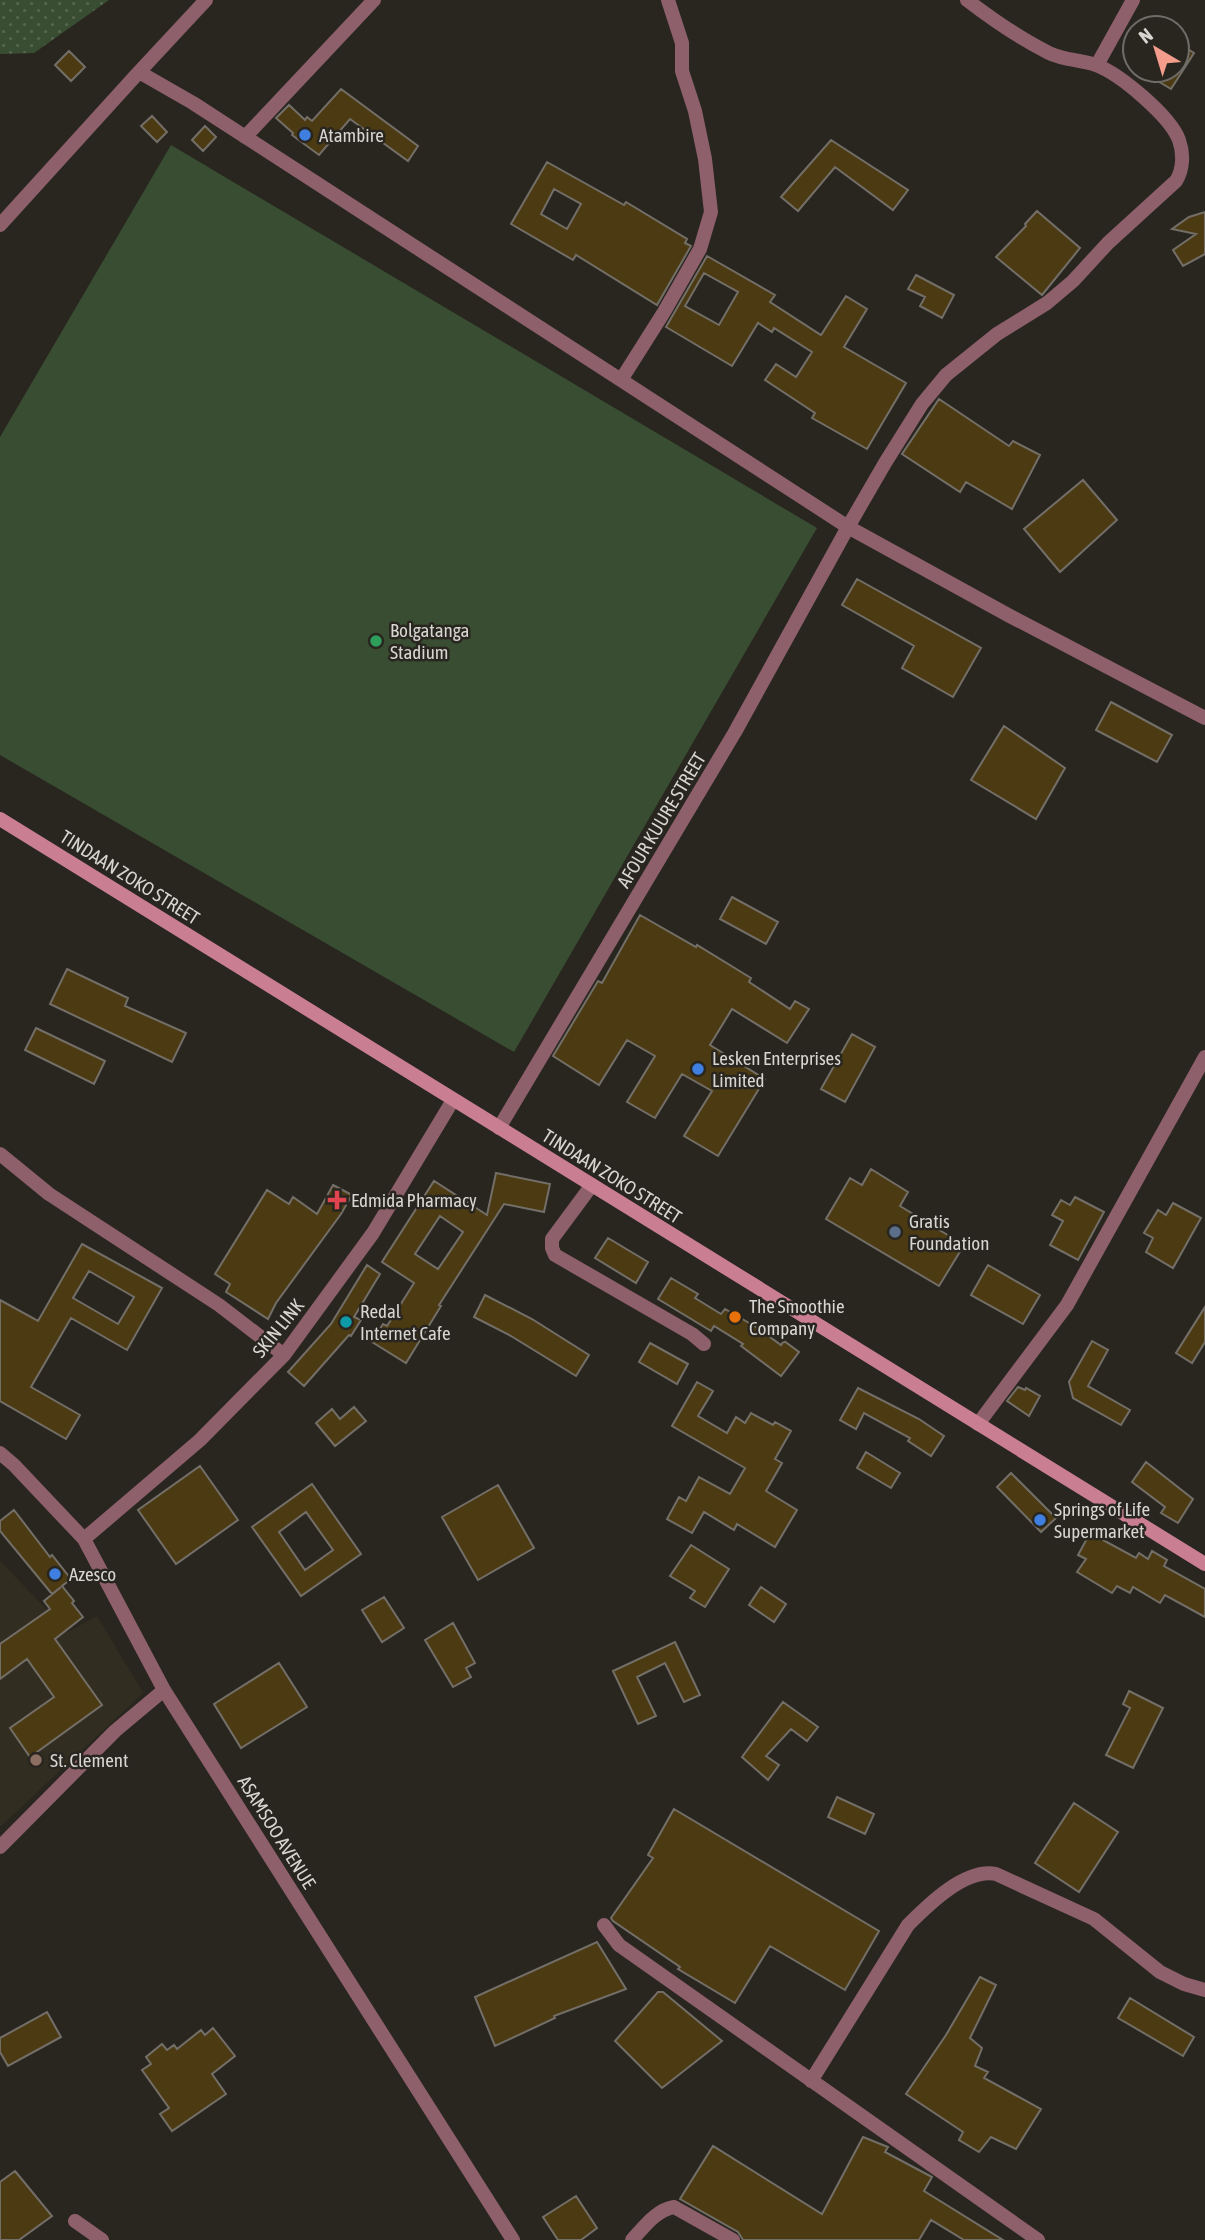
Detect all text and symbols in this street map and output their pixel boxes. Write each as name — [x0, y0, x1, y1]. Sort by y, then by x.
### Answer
north arrow — [1121, 14, 1191, 84]
text: N — [1134, 23, 1157, 48]
place label: Atambire — [319, 124, 384, 146]
marker: Atambire — [297, 127, 313, 143]
place label: Bolgatanga Stadium — [390, 619, 469, 663]
marker: Bolgatanga Stadium — [368, 633, 384, 649]
street label: AFOUR KUURE STREET — [612, 748, 710, 892]
street label: TINDAAN ZOKO STREET — [56, 825, 204, 929]
place label: Lesken Enterprises Limited — [712, 1047, 841, 1091]
marker: Lesken Enterprises Limited — [690, 1061, 706, 1077]
street label: TINDAAN ZOKO STREET — [538, 1124, 686, 1228]
place label: Edmida Pharmacy — [351, 1189, 477, 1211]
marker: Edmida Pharmacy — [329, 1192, 345, 1208]
place label: Gratis Foundation — [909, 1210, 989, 1254]
marker: Gratis Foundation — [887, 1224, 903, 1240]
street label: SKIN LINK — [248, 1294, 309, 1362]
place label: The Smoothie Company — [749, 1295, 845, 1339]
place label: Redal Internet Cafe — [360, 1300, 451, 1344]
marker: The Smoothie Company — [727, 1309, 743, 1325]
marker: Redal Internet Cafe — [338, 1314, 354, 1330]
place label: Springs of Life Supermarket — [1054, 1498, 1150, 1542]
marker: Springs of Life Supermarket — [1032, 1512, 1048, 1528]
place label: Azesco — [69, 1563, 116, 1585]
marker: Azesco — [47, 1566, 63, 1582]
place label: St. Clement — [50, 1749, 128, 1771]
marker: St. Clement — [28, 1752, 44, 1768]
street label: ASAMSOO AVENUE — [233, 1771, 321, 1893]

